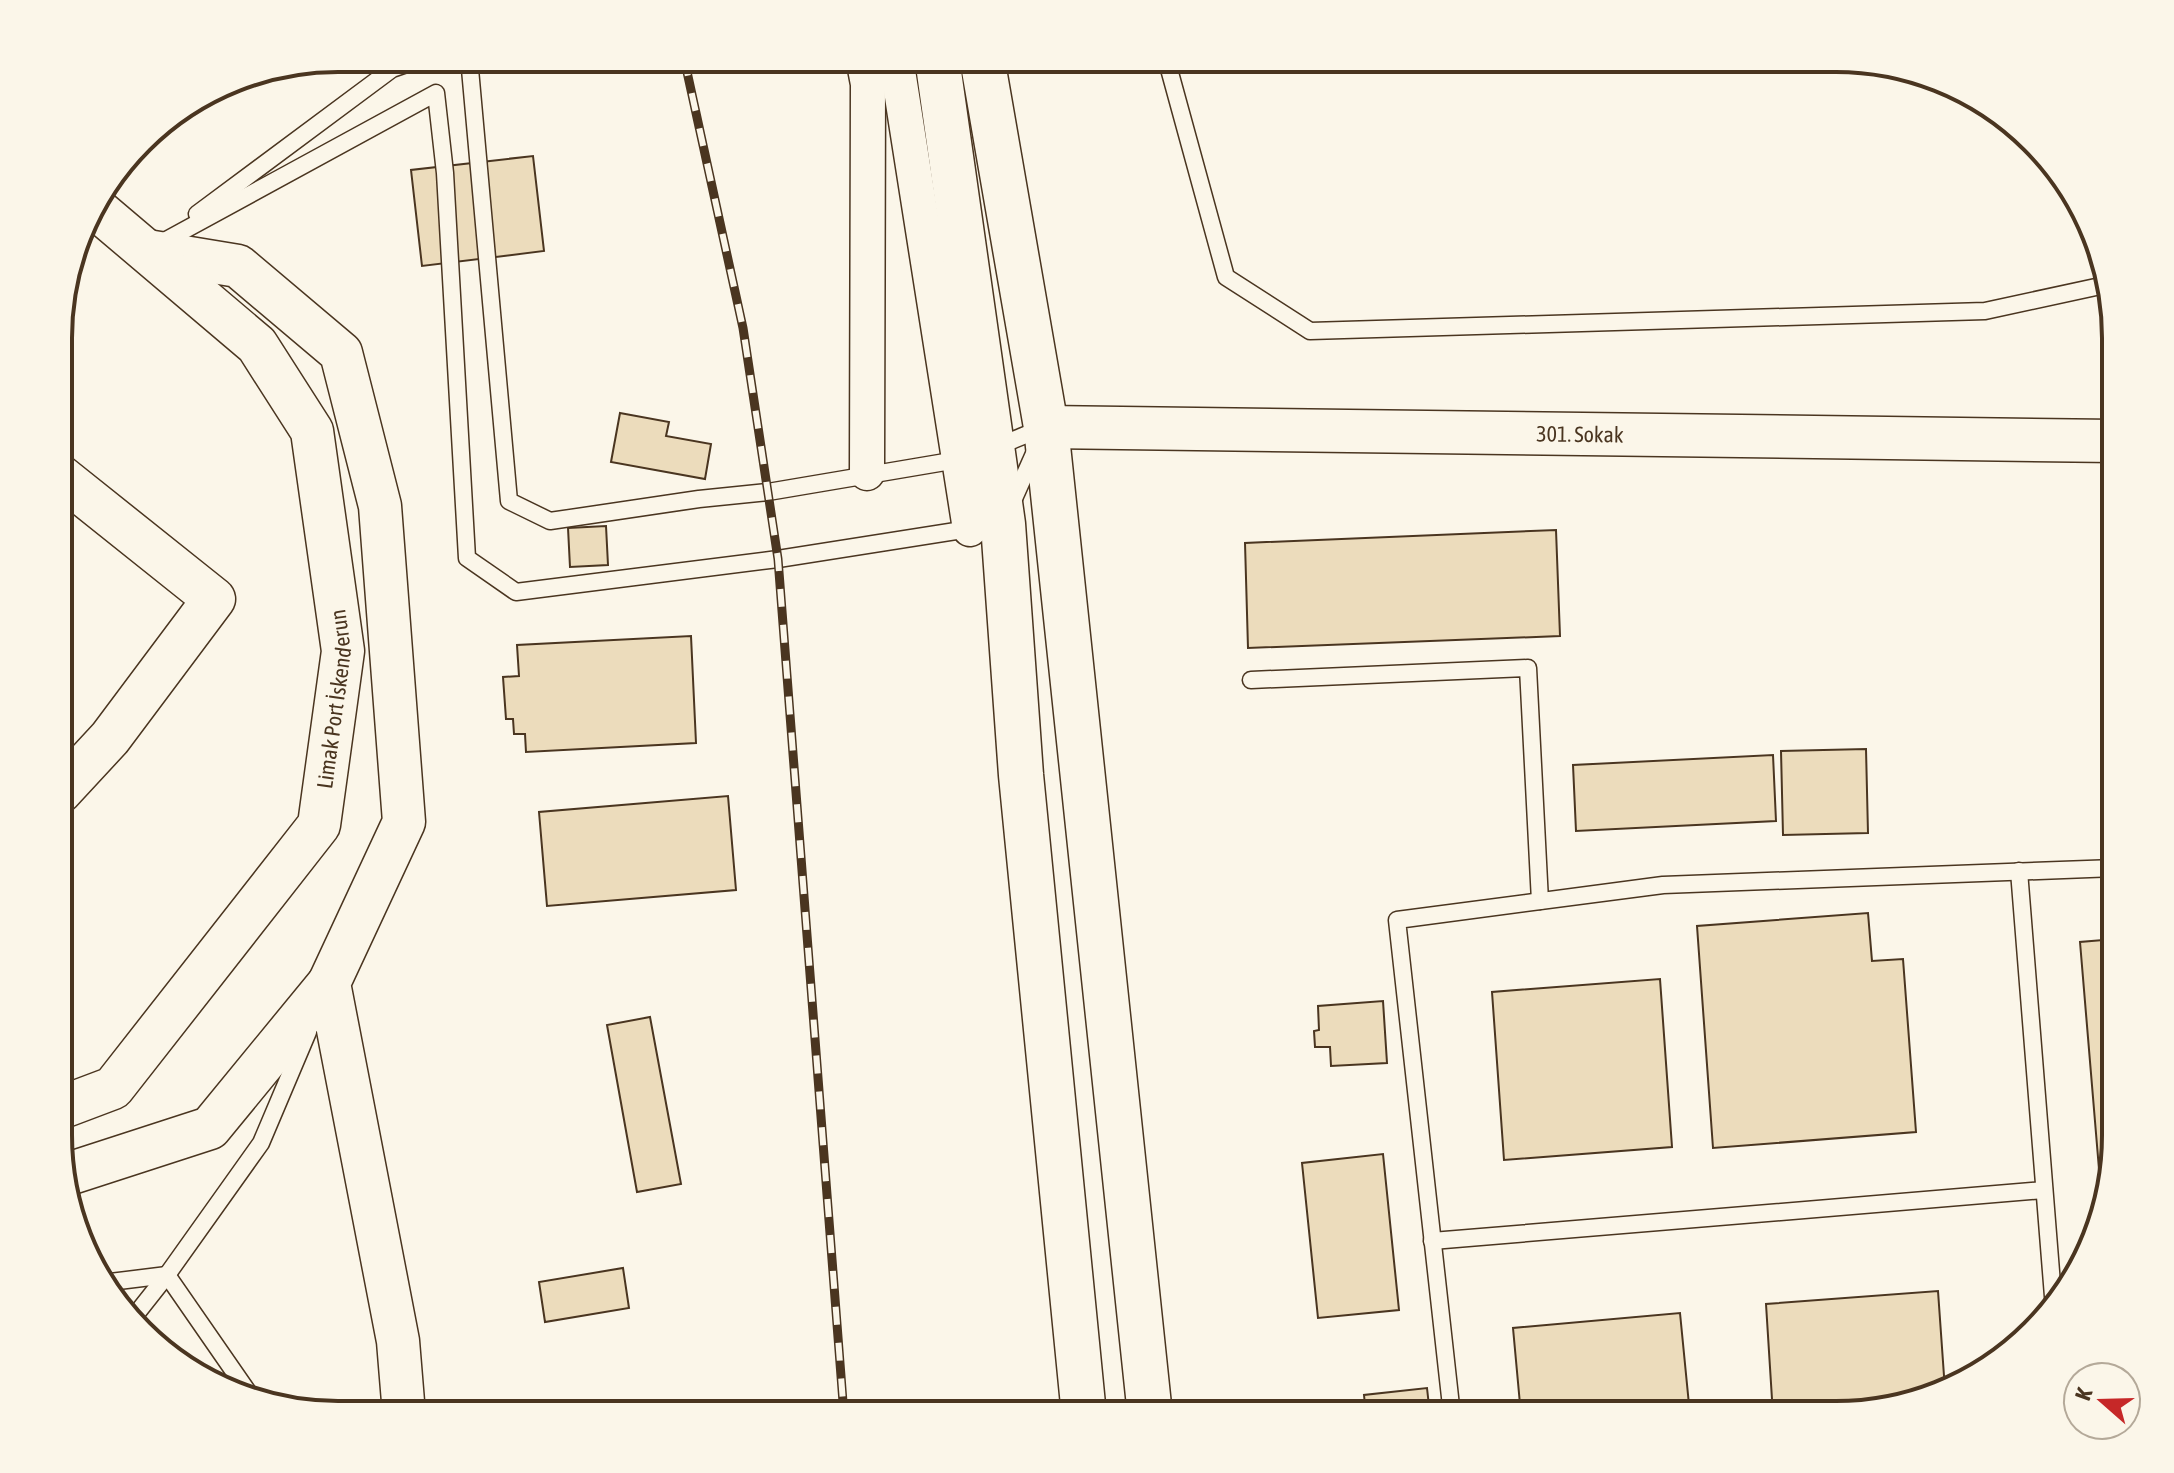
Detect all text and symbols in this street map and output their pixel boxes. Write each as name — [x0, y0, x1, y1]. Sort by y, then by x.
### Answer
street label: 301. Sokak — [1536, 420, 1624, 448]
street label: Limak Port İskenderun — [311, 608, 356, 790]
north arrow — [2062, 1361, 2142, 1441]
text: K — [2069, 1384, 2097, 1404]

